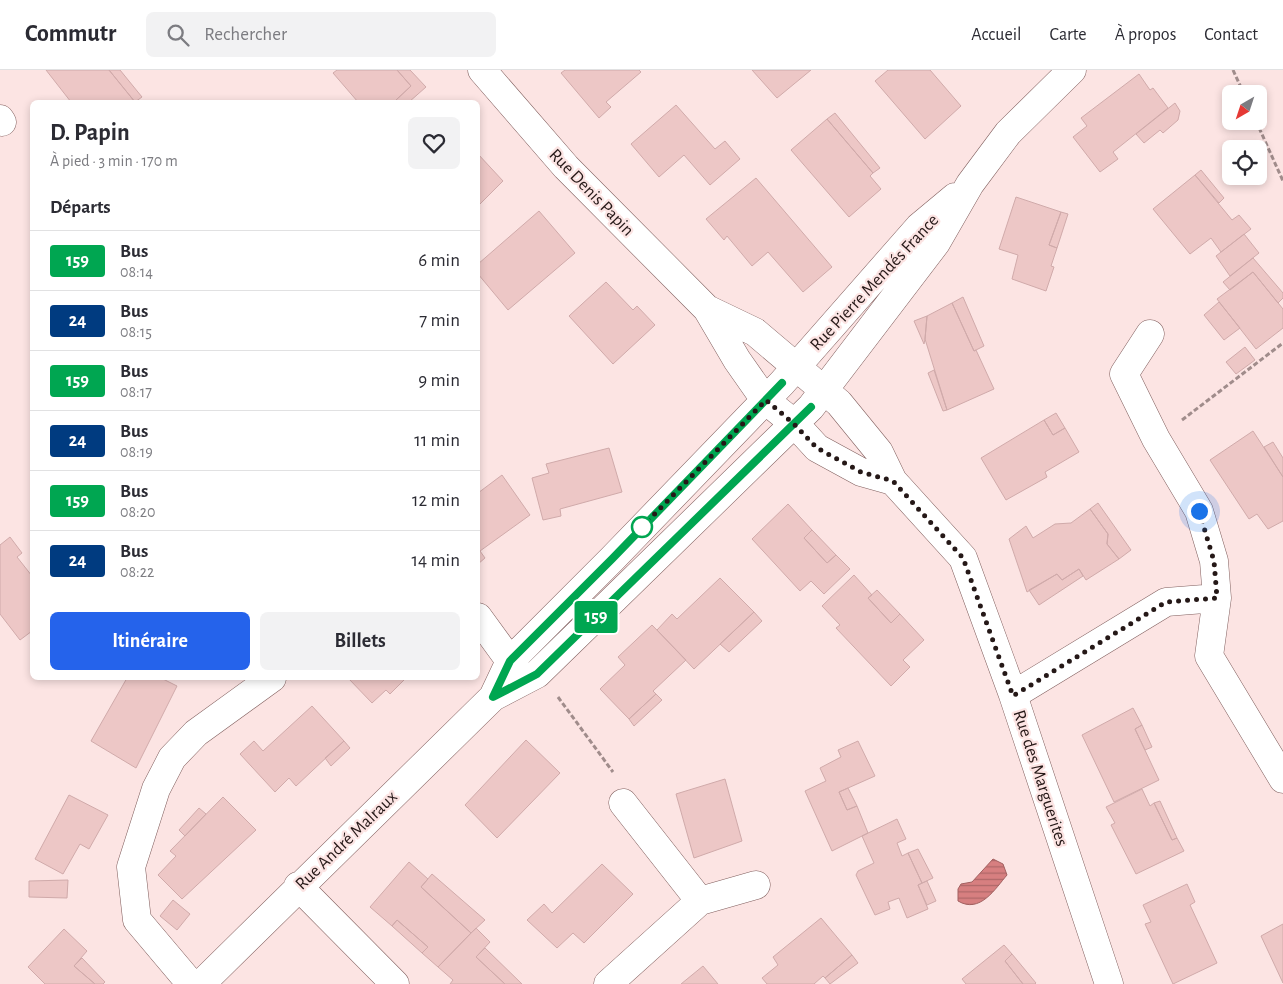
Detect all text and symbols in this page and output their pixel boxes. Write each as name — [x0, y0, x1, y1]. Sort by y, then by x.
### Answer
search box — [146, 12, 496, 57]
icon: search — [164, 21, 192, 49]
text: Commutr — [25, 22, 116, 46]
text: Rechercher — [204, 25, 287, 44]
text: Accueil — [971, 26, 1022, 44]
text: Carte — [1050, 26, 1087, 44]
text: À propos — [1115, 26, 1176, 44]
text: Contact — [1204, 26, 1258, 44]
north arrow — [1222, 85, 1268, 130]
map controls — [1222, 85, 1267, 185]
button: heart — [408, 117, 460, 169]
text: D. Papin — [50, 121, 130, 145]
button: locate — [1222, 140, 1267, 185]
street label: Rue Denis Papin — [545, 146, 637, 240]
text: À pied · 3 min · 170 m — [50, 153, 178, 169]
text: Départs — [50, 198, 111, 217]
street label: Rue Pierre Mendés France — [807, 211, 942, 354]
text: Bus — [120, 242, 148, 261]
text: 6 min — [418, 251, 460, 270]
text: 159 — [66, 252, 89, 270]
text: 08:14 — [120, 264, 153, 280]
text: Bus — [120, 302, 148, 321]
text: 7 min — [419, 311, 460, 330]
text: 24 — [69, 312, 86, 330]
text: 08:15 — [120, 324, 152, 340]
text: Bus — [120, 362, 148, 381]
text: 9 min — [418, 371, 460, 390]
text: 159 — [66, 372, 89, 390]
text: 08:17 — [120, 384, 152, 400]
text: Bus — [120, 422, 148, 441]
text: 11 min — [414, 431, 460, 450]
text: 24 — [69, 432, 86, 450]
text: 08:19 — [120, 444, 153, 460]
text: Bus — [120, 482, 148, 501]
text: 12 min — [412, 491, 460, 510]
text: 159 — [66, 492, 89, 510]
your location — [1187, 499, 1212, 524]
text: 08:20 — [120, 504, 155, 520]
unlabelled marker — [631, 516, 653, 538]
text: Bus — [120, 542, 148, 561]
text: 14 min — [412, 551, 460, 570]
text: 24 — [69, 552, 86, 570]
text: 08:22 — [120, 564, 154, 580]
line badge: 159 — [567, 601, 625, 633]
text: 159 — [585, 608, 607, 626]
button: Itinéraire — [50, 612, 250, 670]
button: Billets — [260, 612, 460, 670]
street label: Rue des Marguerites — [1010, 708, 1071, 849]
street label: Rue André Malraux — [292, 788, 401, 894]

